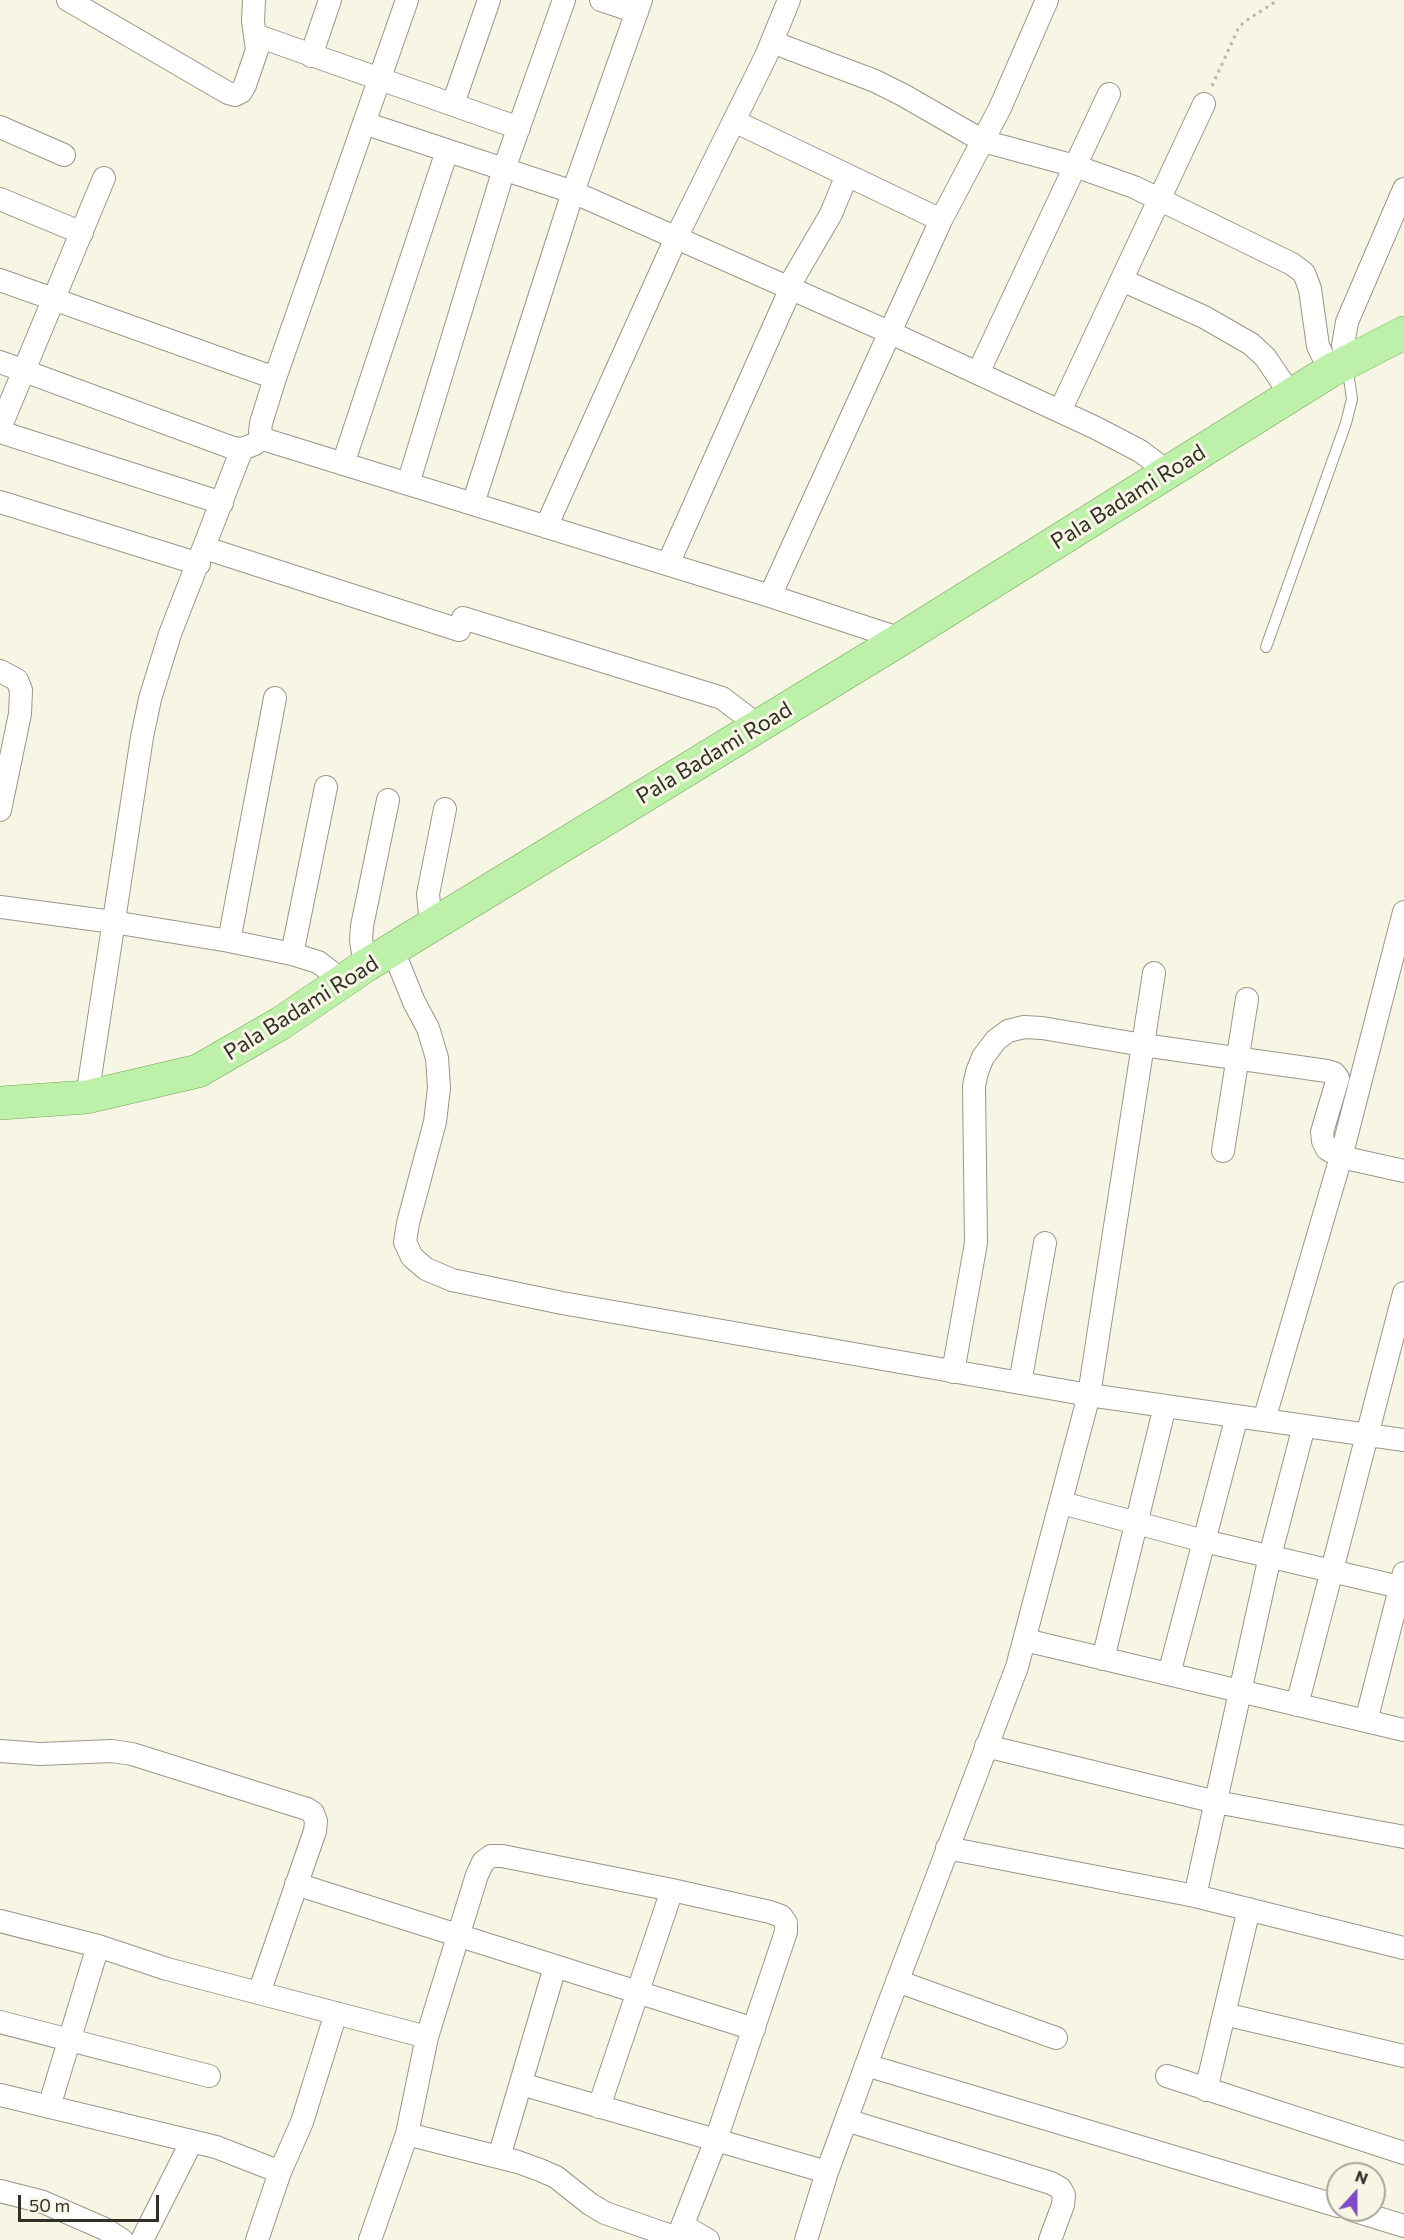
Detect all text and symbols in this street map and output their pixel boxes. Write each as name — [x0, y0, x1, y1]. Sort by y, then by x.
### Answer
street label: Pala Badami Road — [1046, 439, 1210, 555]
street label: Pala Badami Road — [631, 696, 797, 810]
street label: Pala Badami Road — [219, 950, 383, 1066]
north arrow — [1326, 2162, 1386, 2222]
text: N — [1353, 2166, 1371, 2188]
scale bar — [21, 2183, 162, 2221]
text: 50 m — [29, 2194, 70, 2216]

